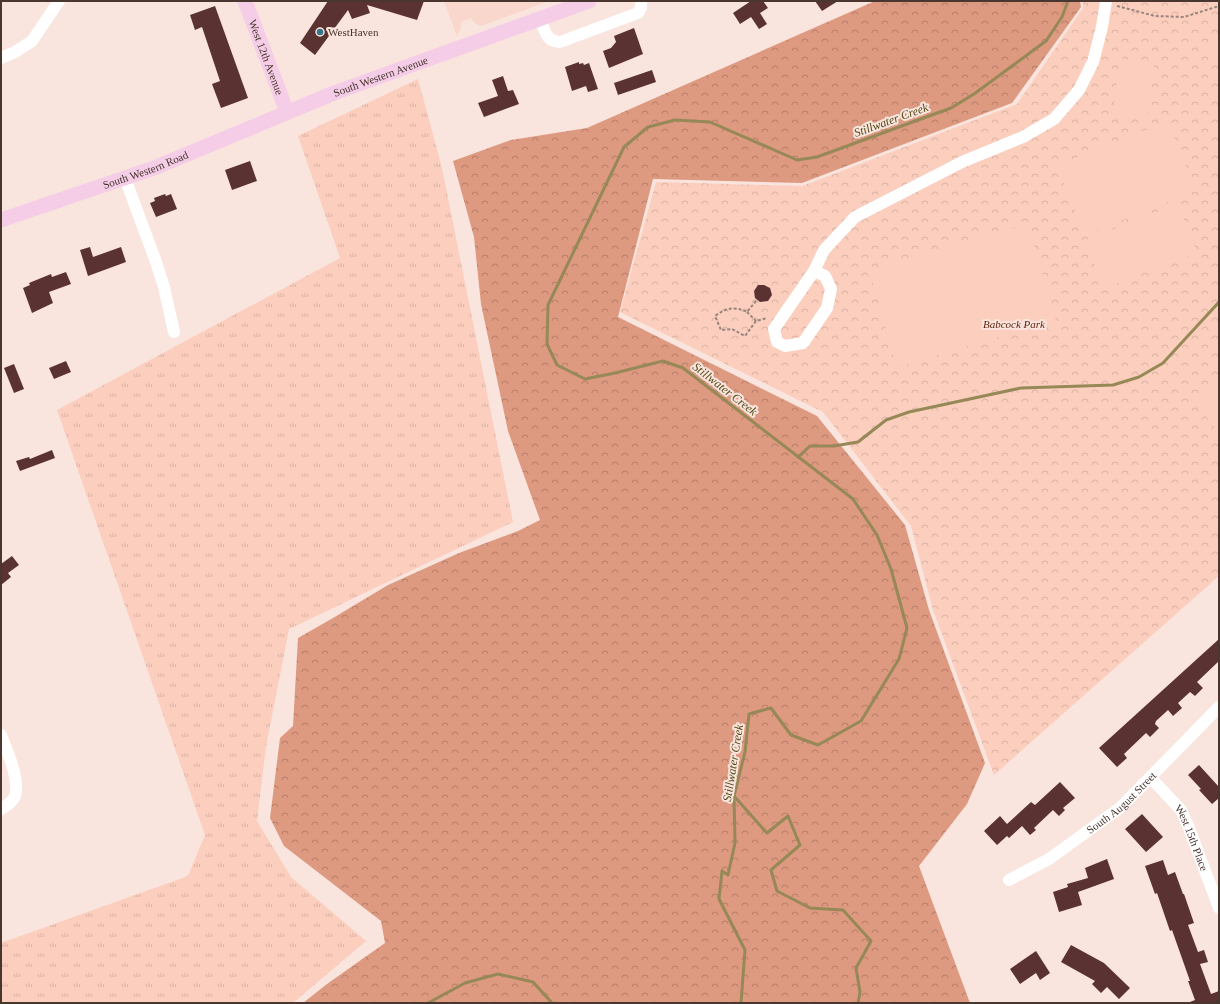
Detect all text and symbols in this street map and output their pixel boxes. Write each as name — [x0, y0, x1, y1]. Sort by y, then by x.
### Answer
street label: West 12th Avenue — [247, 18, 286, 97]
place label: WestHaven — [328, 26, 379, 38]
marker: WestHaven — [315, 27, 325, 37]
street label: South Western Avenue — [332, 54, 429, 99]
water label: Stillwater Creek — [852, 100, 931, 140]
street label: South Western Road — [101, 148, 190, 191]
park label: Babcock Park — [983, 318, 1046, 330]
water label: Stillwater Creek — [690, 360, 761, 419]
water label: Stillwater Creek — [720, 723, 746, 803]
street label: South August Street — [1084, 769, 1158, 836]
street label: West 15th Place — [1173, 802, 1211, 873]

